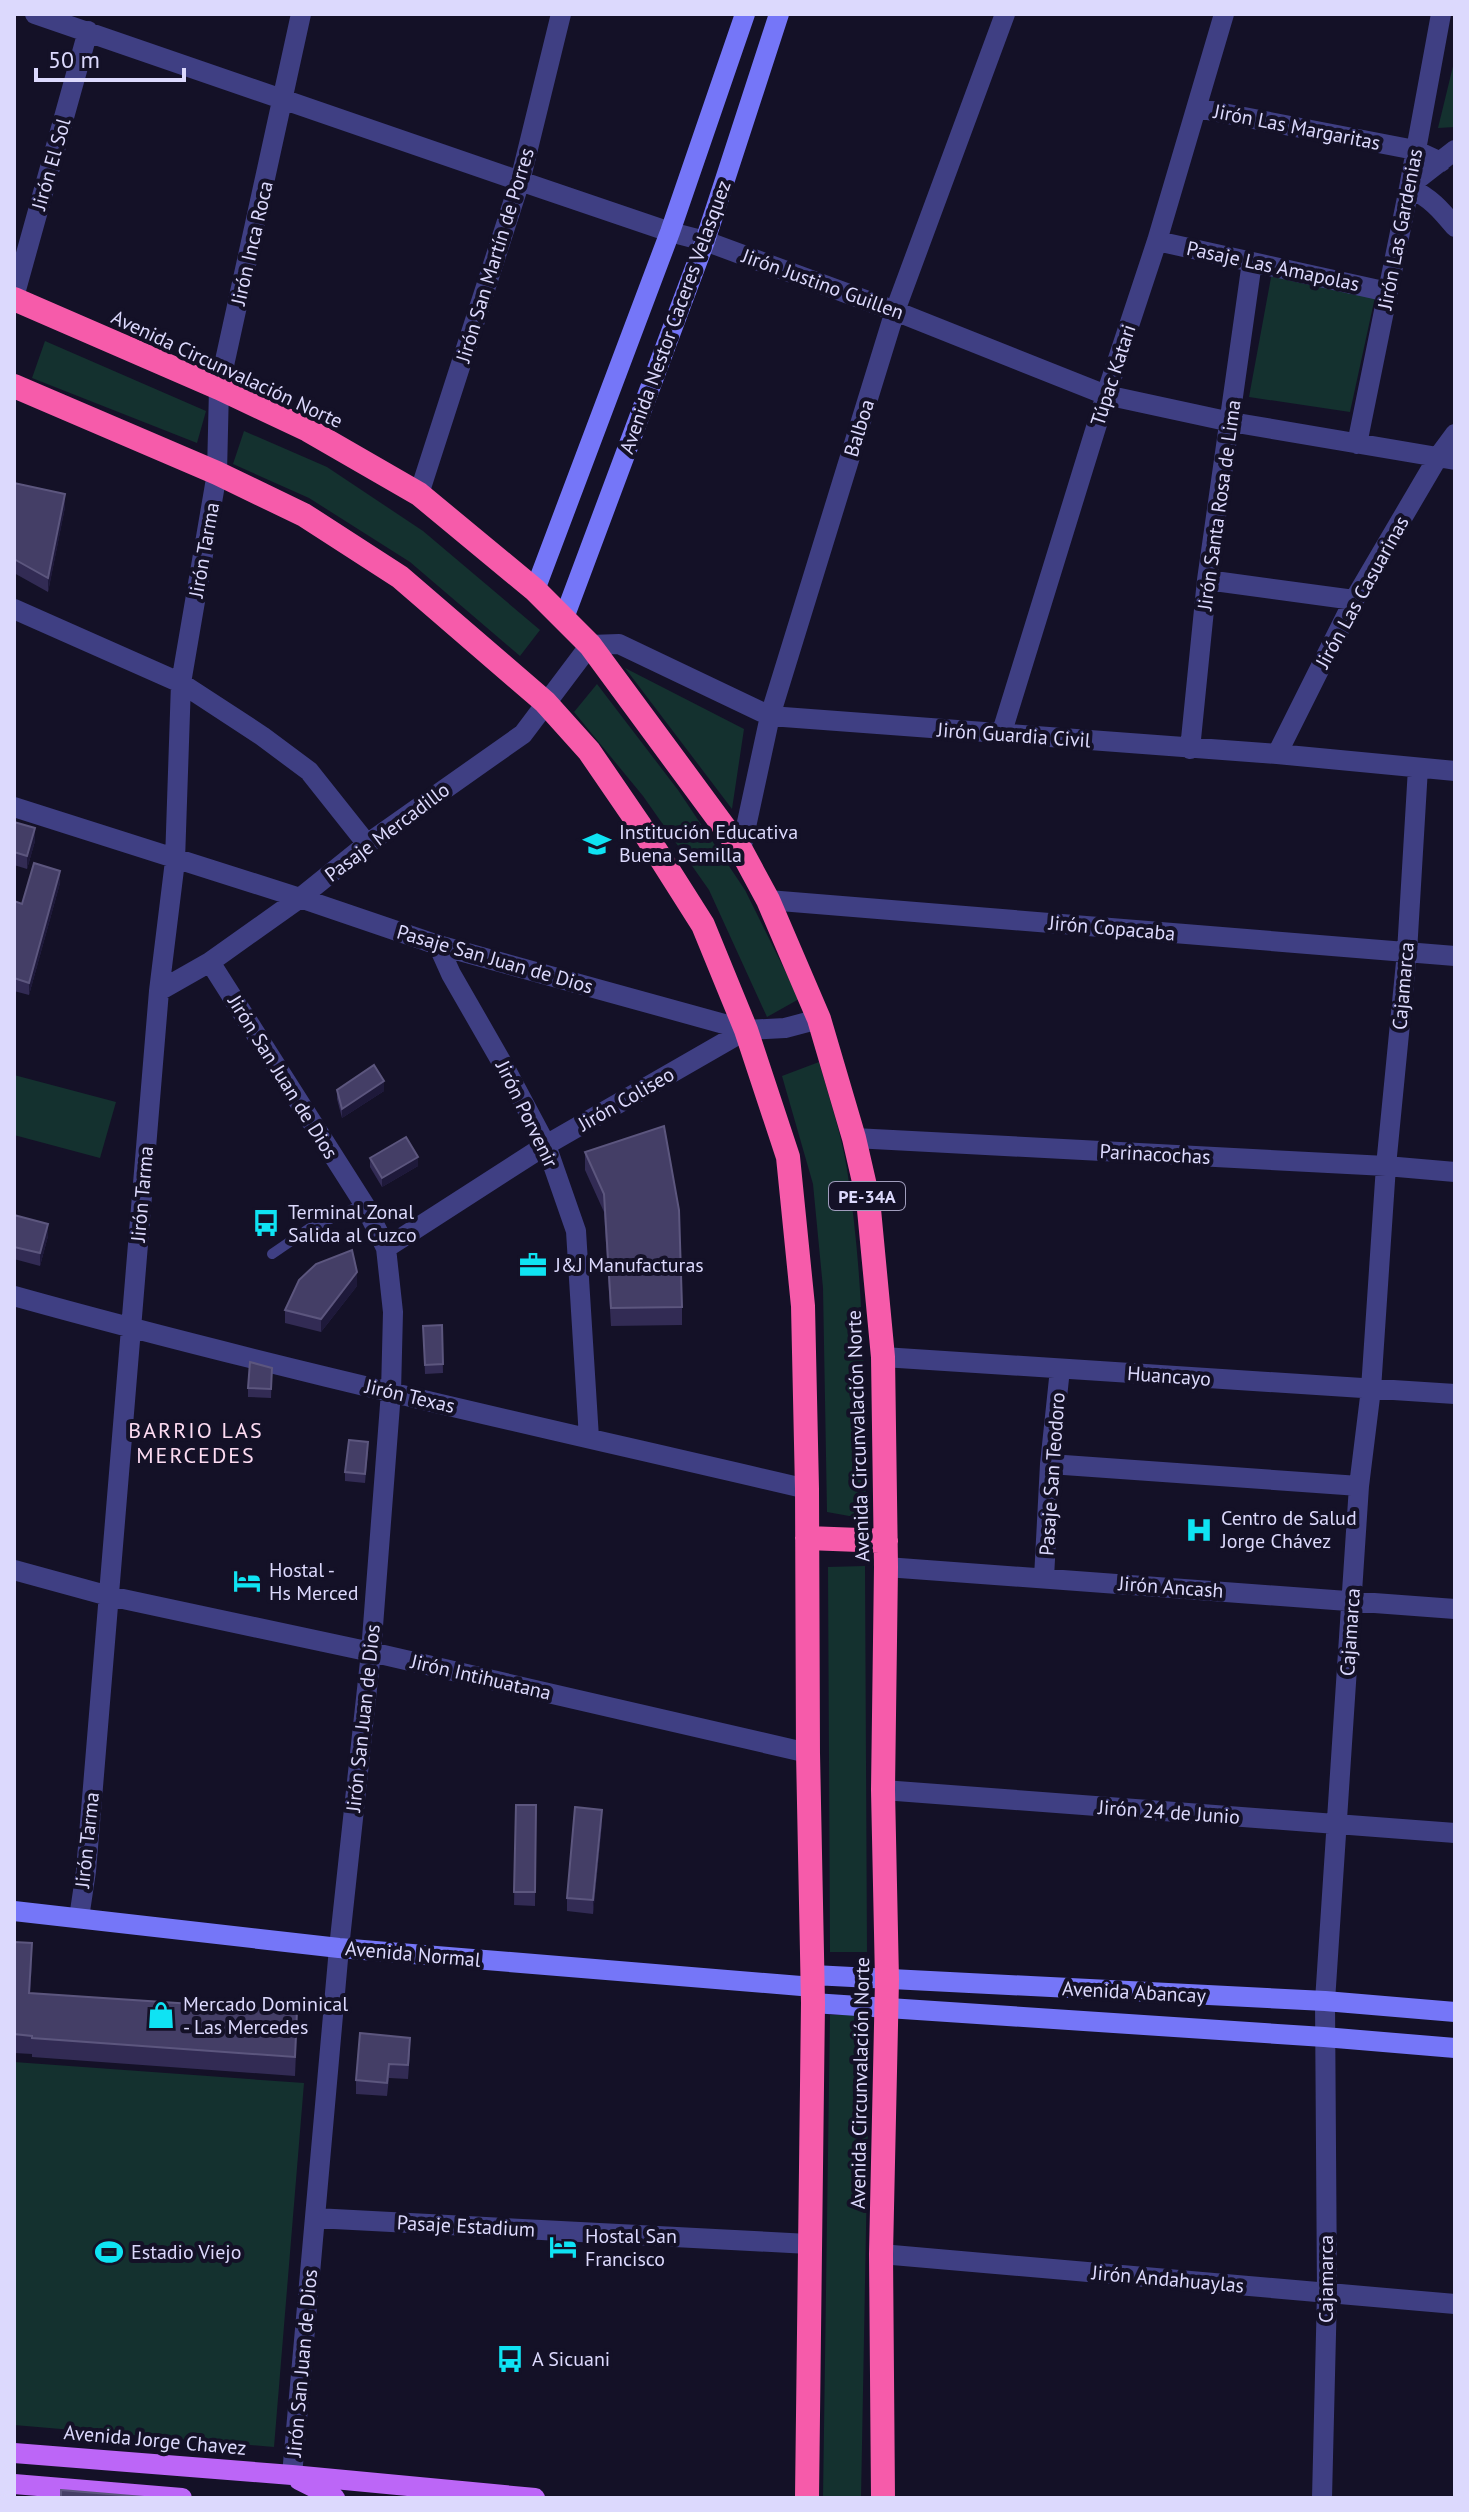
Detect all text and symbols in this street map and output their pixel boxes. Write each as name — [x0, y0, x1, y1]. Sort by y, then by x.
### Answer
scale bar — [36, 32, 184, 82]
text: 50 m — [48, 44, 100, 75]
street label: Jirón Las Margaritas — [1211, 98, 1382, 156]
street label: Jirón El Sol — [25, 115, 77, 214]
street label: Jirón San Martín de Porres — [450, 145, 540, 366]
street label: Jirón Las Gardenias — [1371, 146, 1428, 313]
street label: Avenida Nestor Caceres Velasquez — [613, 177, 737, 457]
street label: Jirón Inca Roca — [225, 178, 279, 309]
street label: Pasaje Las Amapolas — [1184, 235, 1362, 297]
street label: Jirón Justino Guillen — [738, 242, 907, 325]
street label: Avenida Circunvalación Norte — [107, 304, 347, 434]
street label: Túpac Katari — [1084, 321, 1142, 429]
street label: Balboa — [838, 396, 880, 460]
street label: Jirón Santa Rosa de Lima — [1191, 398, 1247, 613]
street label: Jirón Tarma — [183, 500, 225, 601]
street label: Jirón Las Casuarinas — [1309, 511, 1415, 674]
street label: Jirón Guardia Civil — [935, 717, 1092, 753]
street label: Pasaje Mercadillo — [319, 777, 455, 887]
place label: Institución Educativa Buena Semilla — [619, 819, 798, 868]
school or university icon: Institución Educativa Buena Semilla — [582, 829, 612, 859]
street label: Jirón Copacaba — [1047, 909, 1176, 946]
street label: Pasaje San Juan de Dios — [394, 919, 596, 999]
street label: Cajamarca — [1386, 941, 1420, 1031]
street label: Jirón San Juan de Dios — [222, 989, 344, 1164]
street label: Jirón Porvenir — [490, 1055, 564, 1172]
street label: Jirón Coliseo — [572, 1061, 679, 1137]
street label: Parinacochas — [1099, 1138, 1211, 1170]
street label: Jirón Tarma — [125, 1145, 159, 1244]
road number: PE-34A — [829, 1182, 905, 1210]
place label: Terminal Zonal Salida al Cuzco — [288, 1199, 417, 1248]
bus stop icon: Terminal Zonal Salida al Cuzco — [251, 1208, 281, 1238]
office icon: J&J Manufacturas — [518, 1250, 548, 1280]
place label: J&J Manufacturas — [554, 1252, 704, 1278]
street label: Avenida Circunvalación Norte — [841, 1310, 875, 1562]
street label: Huancayo — [1126, 1360, 1212, 1392]
street label: Jirón Texas — [362, 1373, 457, 1419]
street label: Pasaje San Teodoro — [1033, 1391, 1071, 1557]
district label: BARRIO LAS MERCEDES — [128, 1416, 264, 1469]
place label: Centro de Salud Jorge Chávez — [1220, 1505, 1357, 1554]
hospital icon: Centro de Salud Jorge Chávez — [1184, 1515, 1214, 1545]
place label: Hostal - Hs Merced — [269, 1557, 358, 1606]
hotel icon: Hostal - Hs Merced — [232, 1566, 262, 1596]
street label: Jirón Ancash — [1117, 1570, 1224, 1604]
street label: Cajamarca — [1334, 1587, 1366, 1677]
street label: Jirón San Juan de Dios — [340, 1623, 386, 1814]
street label: Jirón Intihuatana — [407, 1648, 554, 1706]
street label: Jirón Tarma — [69, 1791, 105, 1890]
street label: Jirón 24 de Junio — [1096, 1794, 1241, 1830]
street label: Avenida Normal — [344, 1935, 482, 1973]
street label: Avenida Circunvalación Norte — [845, 1957, 875, 2209]
street label: Avenida Abancay — [1061, 1975, 1207, 2009]
place label: Mercado Dominical - Las Mercedes — [183, 1991, 348, 2040]
shop icon: Mercado Dominical - Las Mercedes — [146, 2000, 176, 2030]
street label: Pasaje Estadium — [396, 2209, 536, 2243]
place label: Hostal San Francisco — [585, 2223, 677, 2272]
hotel icon: Hostal San Francisco — [548, 2232, 578, 2262]
street label: Cajamarca — [1313, 2235, 1339, 2323]
sports icon: Estadio Viejo — [94, 2237, 124, 2267]
place label: Estadio Viejo — [131, 2239, 241, 2265]
street label: Jirón Andahuaylas — [1090, 2259, 1245, 2299]
street label: Jirón San Juan de Dios — [281, 2268, 323, 2459]
bus stop icon: A Sicuani — [495, 2344, 525, 2374]
place label: A Sicuani — [532, 2346, 610, 2372]
street label: Avenida Jorge Chavez — [63, 2419, 247, 2461]

